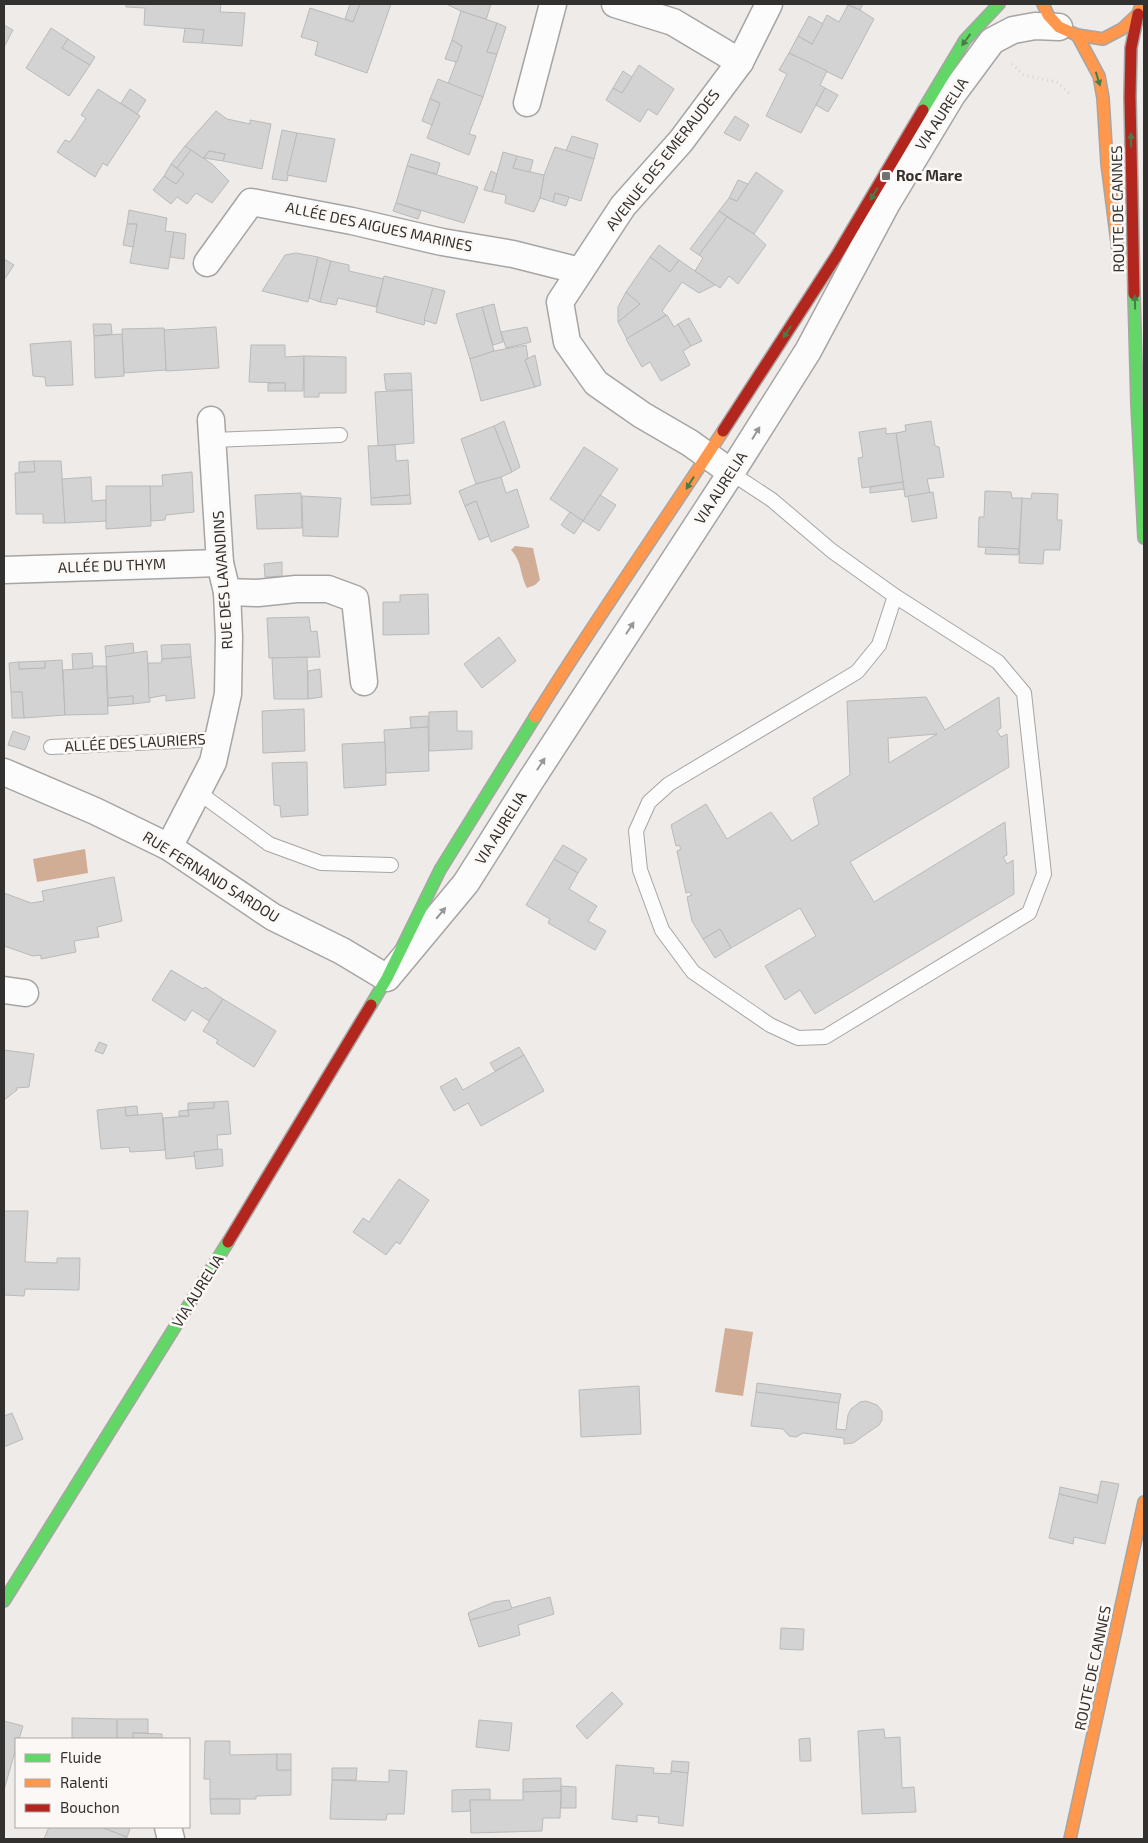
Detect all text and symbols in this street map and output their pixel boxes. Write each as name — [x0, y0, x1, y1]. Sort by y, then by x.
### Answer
one-way arrow — [961, 33, 971, 47]
one-way arrow — [1095, 72, 1103, 87]
street label: VIA AURELIA — [911, 73, 972, 153]
street label: AVENUE DES EMERAUDES — [602, 85, 723, 234]
one-way arrow — [1127, 132, 1135, 148]
street label: ROUTE DE CANNES — [1107, 145, 1127, 273]
place label: Roc Mare — [896, 166, 962, 184]
marker: Roc Mare — [880, 170, 892, 182]
one-way arrow — [870, 188, 879, 201]
street label: ALLÉE DES AIGUES MARINES — [284, 197, 474, 255]
one-way arrow — [1131, 294, 1139, 310]
one-way arrow — [783, 325, 792, 338]
one-way arrow — [752, 427, 761, 440]
street label: VIA AURELIA — [690, 447, 751, 527]
one-way arrow — [685, 476, 694, 489]
street label: RUE DES LAVANDINS — [208, 510, 236, 650]
street label: ALLÉE DU THYM — [58, 554, 166, 576]
one-way arrow — [625, 622, 635, 635]
street label: ALLÉE DES LAURIERS — [64, 729, 206, 755]
one-way arrow — [536, 758, 546, 771]
street label: VIA AURELIA — [471, 787, 530, 867]
street label: RUE FERNAND SARDOU — [140, 827, 283, 926]
one-way arrow — [435, 907, 446, 920]
street label: VIA AURELIA — [168, 1250, 227, 1330]
street label: ROUTE DE CANNES — [1070, 1604, 1114, 1732]
legend — [15, 1738, 190, 1828]
text: Fluide — [60, 1748, 101, 1766]
text: Ralenti — [60, 1773, 108, 1791]
text: Bouchon — [60, 1798, 120, 1816]

